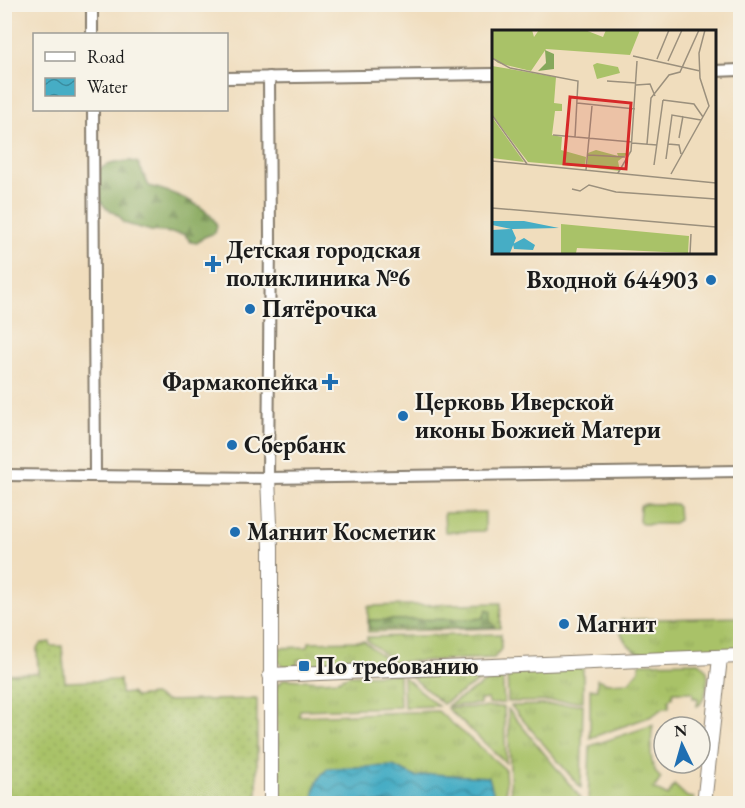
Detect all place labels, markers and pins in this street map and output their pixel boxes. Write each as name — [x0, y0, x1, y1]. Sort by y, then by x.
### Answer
place label: Детская городская поликлиника №6 — [226, 234, 421, 293]
marker: Детская городская поликлиника №6 — [204, 255, 222, 273]
place label: Входной 644903 — [527, 264, 699, 295]
marker: Входной 644903 — [704, 273, 718, 287]
place label: Пятёрочка — [262, 293, 377, 324]
marker: Пятёрочка — [243, 302, 257, 316]
place label: Фармакопейка — [162, 366, 318, 397]
marker: Фармакопейка — [323, 375, 337, 389]
place label: Церковь Иверской иконы Божией Матери — [415, 386, 661, 445]
marker: Церковь Иверской иконы Божией Матери — [396, 409, 410, 423]
place label: Сбербанк — [244, 429, 347, 460]
marker: Сбербанк — [225, 438, 239, 452]
place label: Магнит Косметик — [247, 516, 436, 547]
marker: Магнит Косметик — [228, 525, 242, 539]
place label: Магнит — [576, 608, 657, 639]
marker: Магнит — [557, 617, 571, 631]
place label: По требованию — [316, 650, 478, 681]
marker: По требованию — [297, 659, 311, 673]

